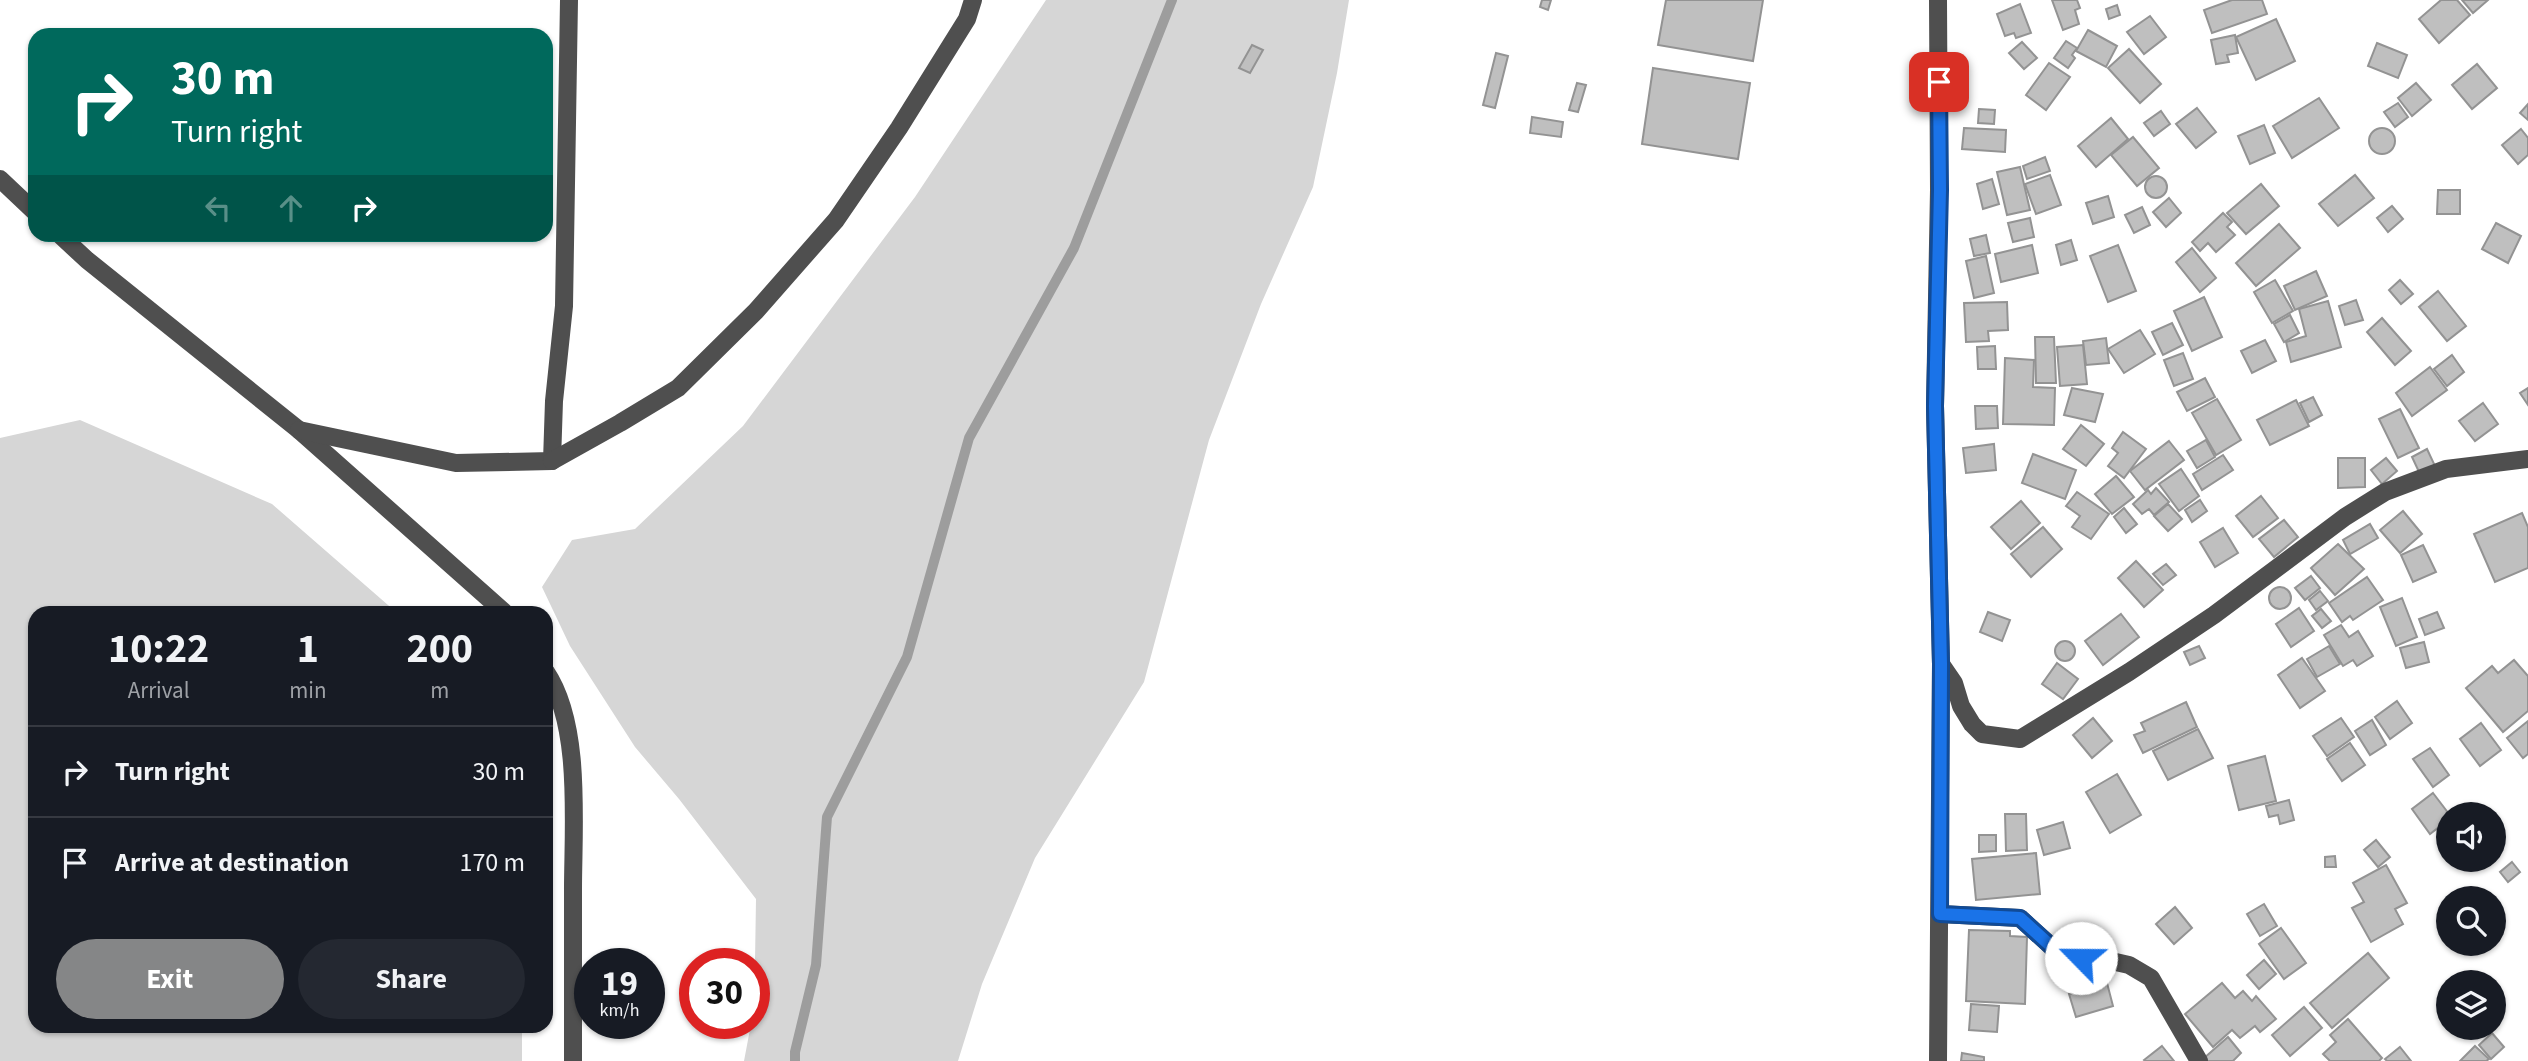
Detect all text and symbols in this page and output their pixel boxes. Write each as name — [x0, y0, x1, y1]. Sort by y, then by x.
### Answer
text: 30 m — [171, 44, 275, 114]
pin — [1909, 52, 1969, 112]
icon: right — [56, 56, 147, 147]
icon: arrive — [1920, 63, 1958, 101]
text: Turn right — [171, 109, 302, 155]
icon: left — [199, 189, 237, 227]
icon: ahead — [272, 189, 310, 227]
icon: right — [345, 189, 383, 227]
text: 10:22 — [108, 619, 209, 679]
text: 1 — [297, 619, 319, 679]
text: 200 — [406, 619, 473, 679]
text: Arrival — [128, 674, 190, 707]
text: min — [289, 674, 327, 707]
text: m — [430, 674, 449, 707]
icon: right — [56, 753, 94, 791]
text: Turn right — [115, 753, 230, 790]
text: 30 m — [472, 753, 525, 790]
map controls — [2436, 802, 2506, 1040]
button: sound — [2436, 802, 2506, 872]
icon: arrive — [56, 844, 94, 882]
text: Arrive at destination — [115, 844, 349, 881]
text: 170 m — [459, 844, 525, 881]
button: search — [2436, 886, 2506, 956]
position arrow — [2044, 921, 2118, 995]
button: Exit — [56, 939, 284, 1019]
button: Share — [298, 939, 525, 1019]
speed limit sign: 30 — [679, 948, 770, 1039]
text: 19 — [601, 959, 638, 1009]
button: layers — [2436, 970, 2506, 1040]
text: km/h — [600, 998, 639, 1023]

